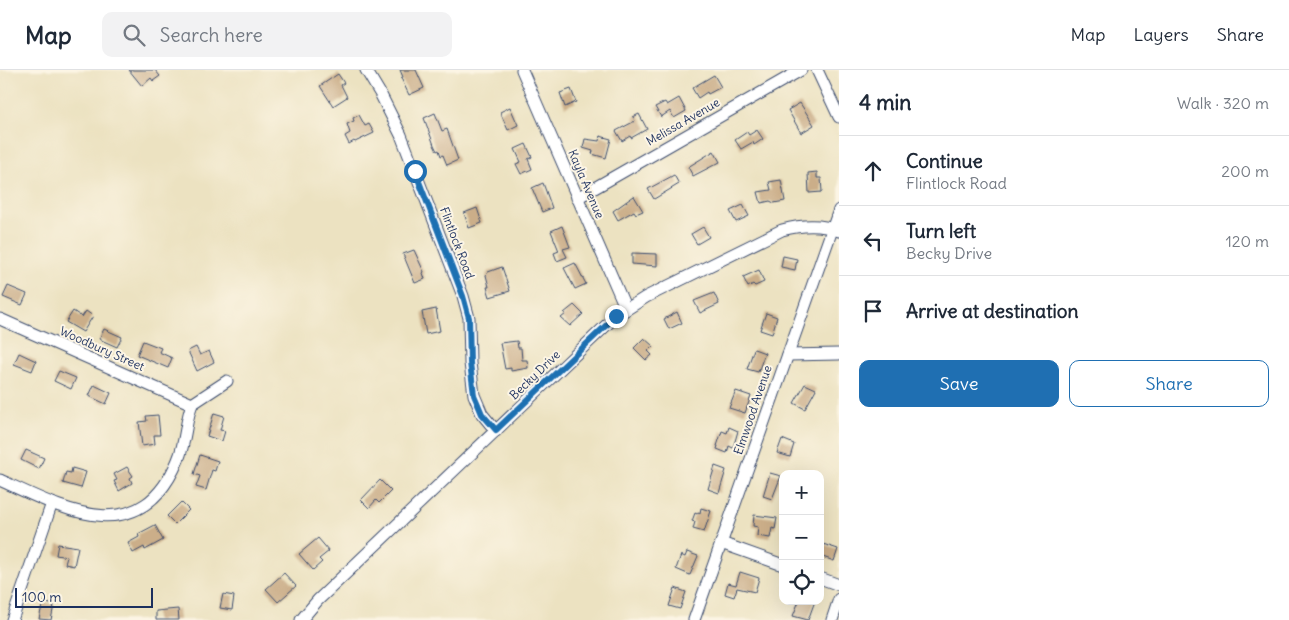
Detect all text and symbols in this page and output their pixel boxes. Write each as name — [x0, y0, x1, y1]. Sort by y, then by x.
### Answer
search box — [102, 12, 452, 57]
text: Map — [25, 20, 72, 50]
icon: search — [120, 21, 148, 49]
text: Search here — [160, 23, 263, 47]
text: Map — [1070, 23, 1105, 46]
text: Layers — [1133, 23, 1189, 46]
text: Share — [1217, 23, 1264, 46]
text: 4 min — [859, 89, 911, 116]
text: Walk · 320 m — [1177, 93, 1269, 113]
street label: Melissa Avenue — [643, 94, 722, 149]
street label: Kayla Avenue — [565, 147, 608, 221]
text: Continue — [906, 149, 983, 173]
icon: ahead — [859, 157, 887, 185]
route start — [404, 160, 427, 183]
text: 200 m — [1221, 161, 1269, 181]
text: Flintlock Road — [906, 173, 1007, 193]
street label: Flintlock Road — [437, 205, 478, 281]
text: Turn left — [906, 219, 976, 243]
icon: left — [859, 227, 887, 255]
text: 120 m — [1226, 231, 1269, 251]
text: Becky Drive — [906, 243, 992, 263]
icon: arrive — [859, 297, 887, 325]
text: Arrive at destination — [906, 299, 1079, 323]
route end — [605, 305, 628, 328]
street label: Woodbury Street — [57, 323, 147, 374]
street label: Becky Drive — [506, 347, 563, 402]
button: Save — [859, 360, 1059, 407]
button: Share — [1069, 360, 1269, 407]
street label: Elmwood Avenue — [730, 363, 775, 456]
map controls — [779, 470, 824, 605]
button: + — [779, 470, 824, 515]
button: − — [779, 515, 824, 560]
button: locate — [779, 560, 824, 605]
scale bar — [15, 585, 152, 608]
text: 100 m — [22, 588, 62, 606]

